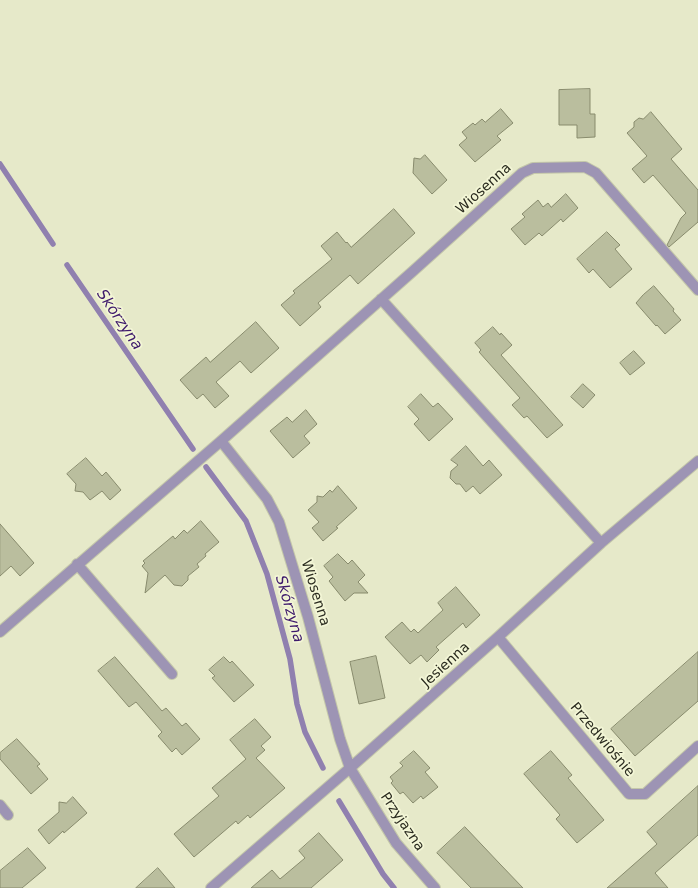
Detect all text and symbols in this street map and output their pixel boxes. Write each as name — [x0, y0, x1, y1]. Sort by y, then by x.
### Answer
street label: Wiosenna — [453, 160, 515, 218]
water label: Skórzyna — [92, 286, 146, 354]
street label: Wiosenna — [297, 558, 333, 628]
water label: Skórzyna — [271, 573, 307, 645]
street label: Jesienna — [419, 639, 473, 691]
street label: Przedwiośnie — [566, 700, 638, 780]
street label: Przyjazna — [376, 790, 428, 854]

